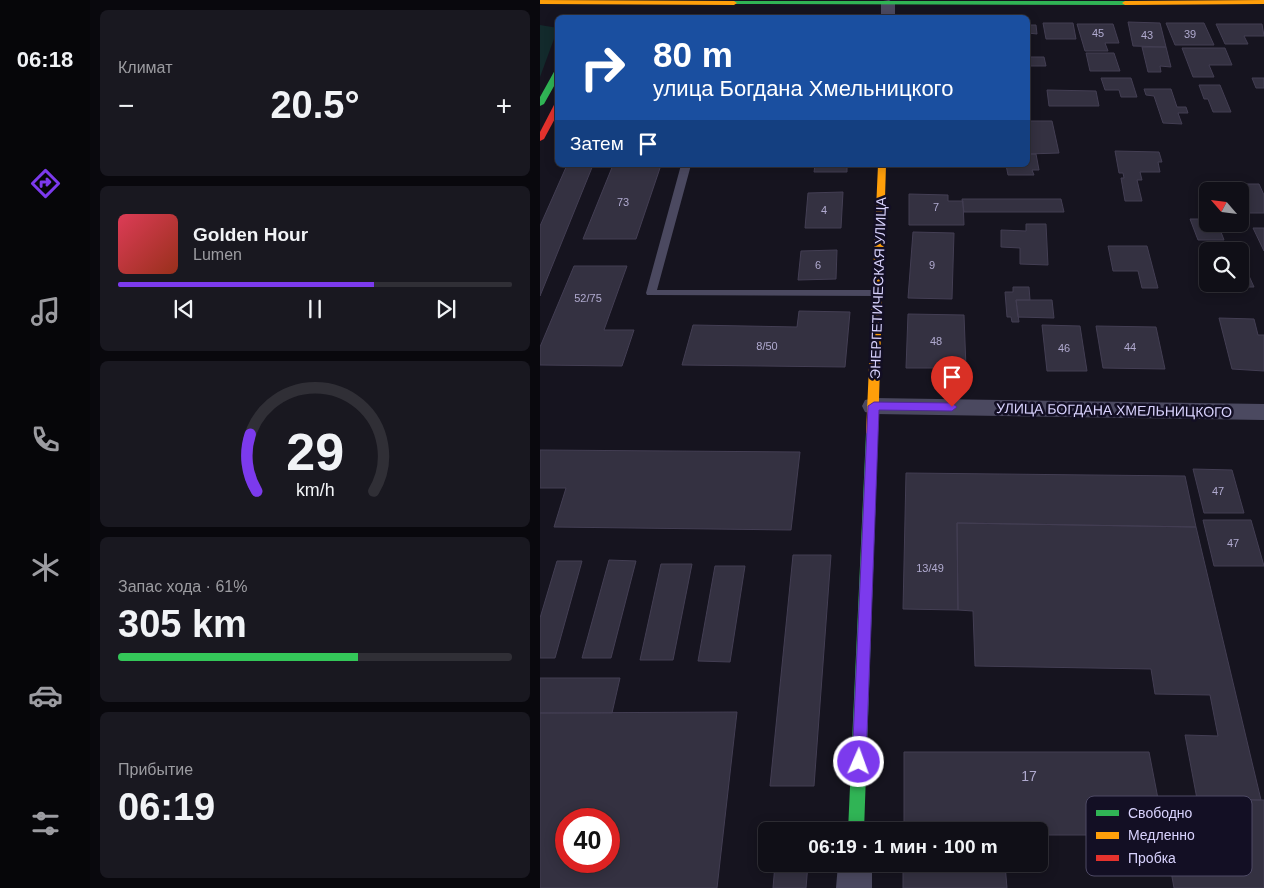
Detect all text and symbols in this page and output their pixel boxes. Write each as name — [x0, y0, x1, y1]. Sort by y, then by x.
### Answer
house number: 45 — [1092, 27, 1104, 39]
house number: 39 — [1184, 28, 1196, 40]
house number: 43 — [1141, 29, 1153, 41]
icon: right — [570, 35, 635, 100]
text: 80 m — [653, 35, 733, 74]
text: 06:18 — [17, 47, 73, 72]
text: Климат — [118, 59, 172, 76]
text: улица Богдана Хмельницкого — [653, 76, 953, 101]
text: 20.5° — [270, 84, 360, 126]
text: − — [118, 90, 134, 121]
text: + — [496, 90, 512, 121]
icon: arrive — [634, 130, 662, 158]
text: Затем — [570, 133, 624, 154]
icon: directions — [28, 166, 63, 201]
north arrow — [1199, 182, 1249, 232]
map controls — [1199, 182, 1249, 292]
house number: 73 — [617, 196, 629, 208]
street label: ЭНЕРГЕТИЧЕСКАЯ УЛИЦА — [867, 196, 889, 379]
house number: 7 — [933, 201, 939, 213]
house number: 4 — [821, 204, 827, 216]
text: Golden Hour — [193, 224, 308, 245]
button: search — [1199, 242, 1249, 292]
text: Lumen — [193, 246, 242, 263]
house number: 6 — [815, 259, 821, 271]
house number: 9 — [929, 259, 935, 271]
house number: 52/75 — [574, 292, 602, 304]
icon: music — [28, 294, 63, 329]
icon: previous — [170, 295, 198, 323]
icon: pause — [301, 295, 329, 323]
icon: next — [432, 295, 460, 323]
house number: 48 — [930, 335, 942, 347]
house number: 8/50 — [756, 340, 778, 352]
house number: 44 — [1124, 341, 1136, 353]
house number: 46 — [1058, 342, 1070, 354]
pin — [931, 356, 973, 407]
icon: arrive — [938, 363, 966, 391]
street label: УЛИЦА БОГДАНА ХМЕЛЬНИЦКОГО — [996, 400, 1232, 420]
icon: phone — [28, 422, 63, 457]
text: 29 — [286, 423, 344, 481]
text: km/h — [296, 480, 334, 500]
house number: 47 — [1212, 485, 1224, 497]
house number: 47 — [1227, 537, 1239, 549]
icon: climate — [28, 550, 63, 585]
house number: 13/49 — [916, 562, 944, 574]
text: Запас хода · 61% — [118, 578, 247, 595]
text: 305 km — [118, 603, 247, 645]
icon: car — [28, 678, 63, 713]
position arrow — [832, 735, 884, 787]
text: Прибытие — [118, 761, 193, 778]
house number: 17 — [1021, 768, 1037, 784]
text: 06:19 — [118, 786, 215, 828]
legend — [1086, 796, 1252, 876]
text: Свободно — [1128, 805, 1193, 821]
icon: filters — [28, 806, 63, 841]
speed limit sign: 40 — [555, 808, 620, 873]
text: Медленно — [1128, 827, 1195, 843]
text: 06:19 · 1 мин · 100 m — [808, 836, 998, 857]
text: Пробка — [1128, 850, 1176, 866]

